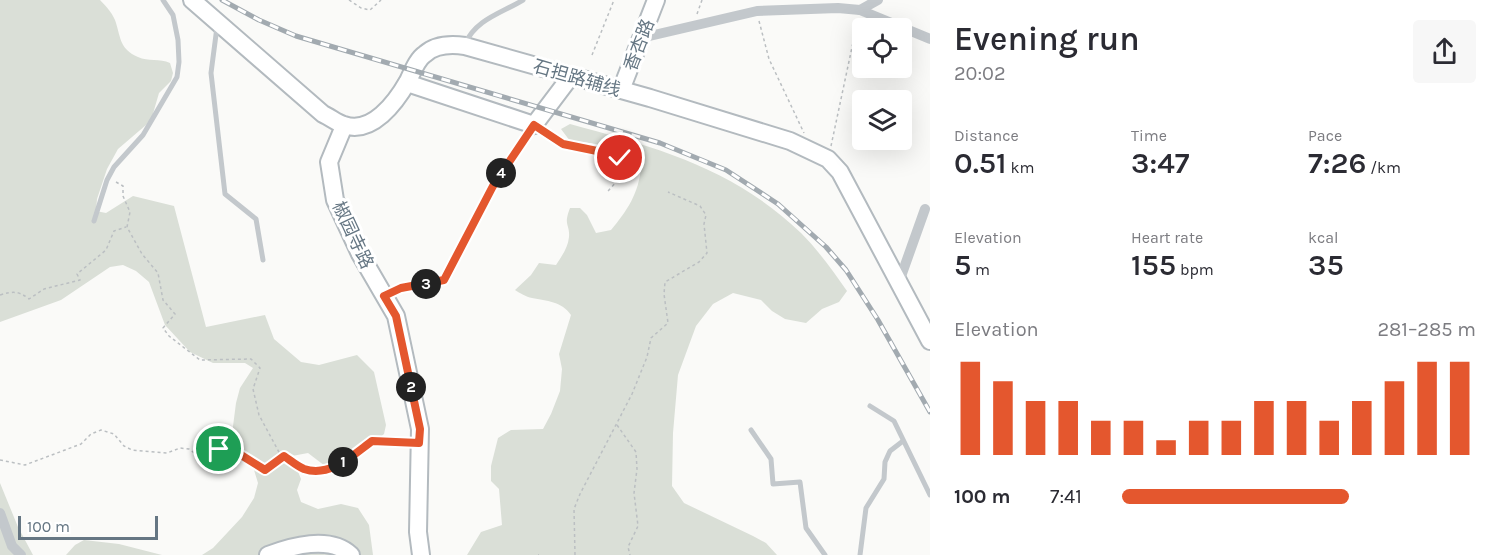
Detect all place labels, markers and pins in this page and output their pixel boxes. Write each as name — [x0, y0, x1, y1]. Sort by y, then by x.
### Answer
pin — [594, 132, 645, 183]
pin: 4 — [486, 158, 516, 188]
pin: 3 — [411, 269, 441, 299]
pin: 2 — [396, 372, 426, 402]
pin — [193, 423, 244, 474]
pin: 1 — [328, 447, 358, 477]

